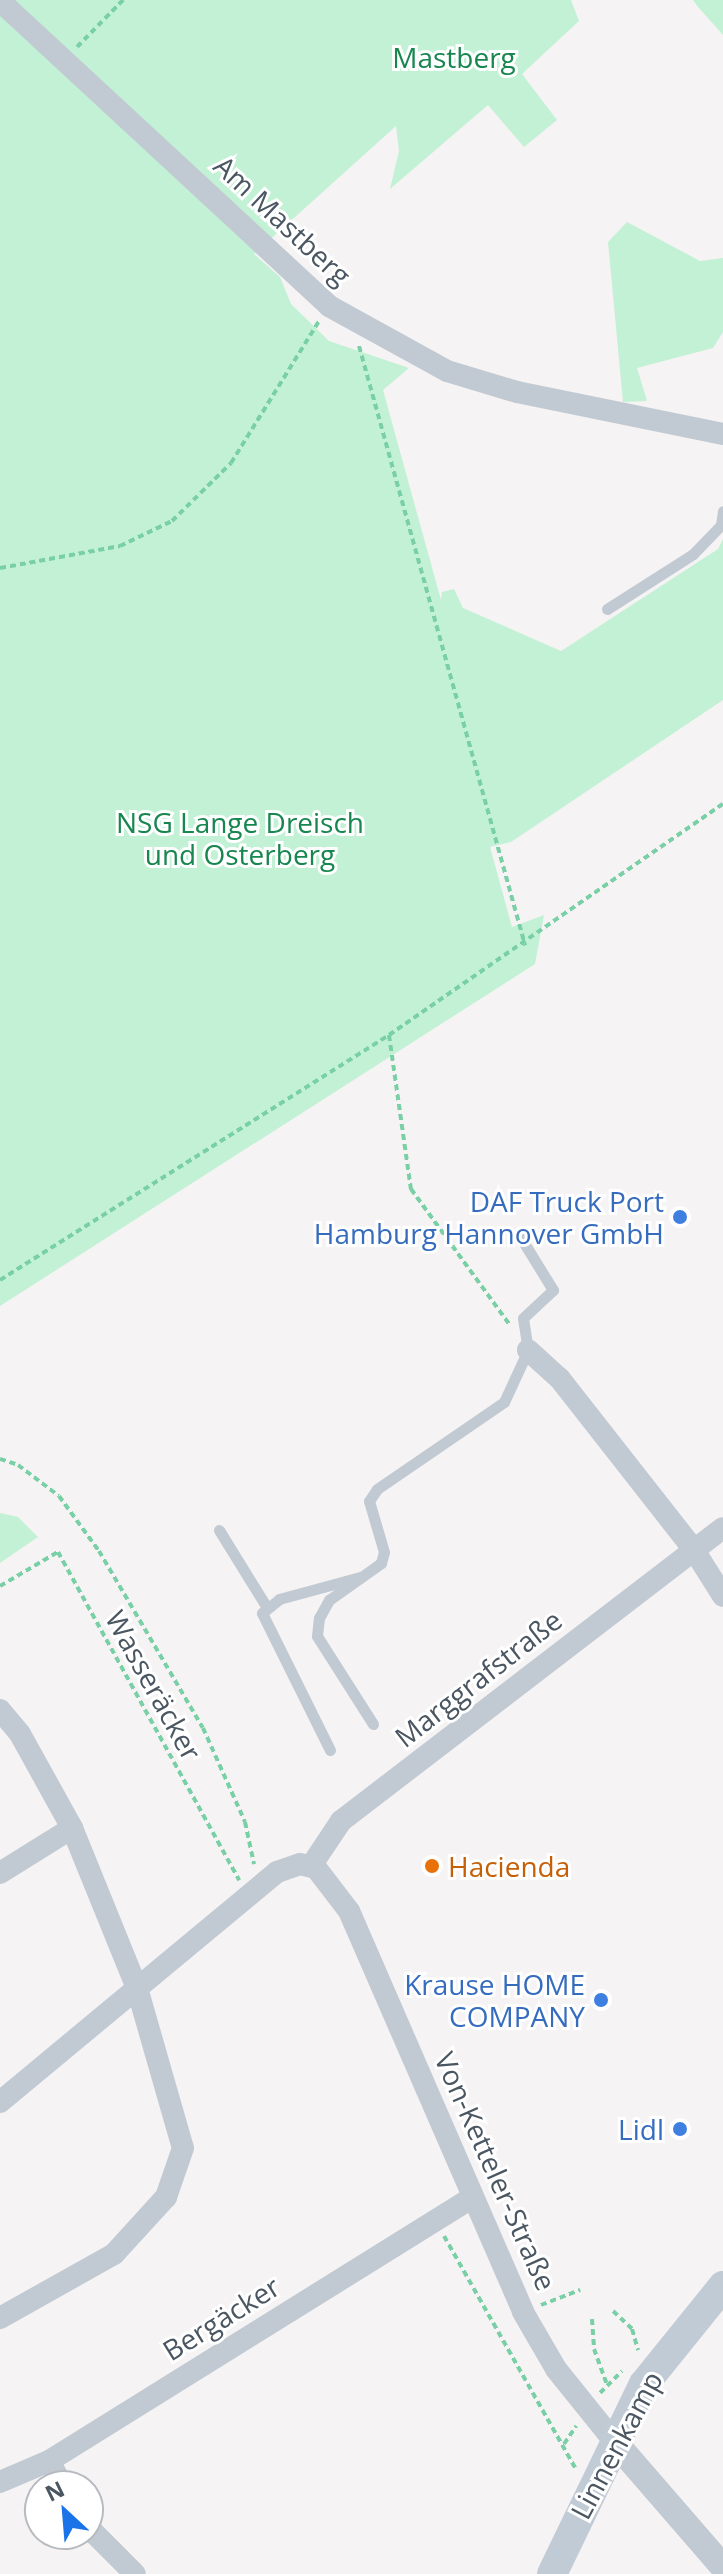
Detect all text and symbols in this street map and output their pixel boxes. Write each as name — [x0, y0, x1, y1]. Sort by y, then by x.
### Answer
park label: Mastberg — [392, 40, 516, 74]
street label: Am Mastberg — [208, 148, 358, 292]
park label: NSG Lange Dreisch und Osterberg — [116, 805, 364, 871]
place label: DAF Truck Port Hamburg Hannover GmbH — [314, 1184, 664, 1250]
marker: DAF Truck Port Hamburg Hannover GmbH — [671, 1208, 689, 1226]
street label: Marggrafstraße — [388, 1602, 568, 1754]
street label: Wasseräcker — [99, 1604, 209, 1766]
place label: Hacienda — [448, 1849, 570, 1883]
marker: Hacienda — [423, 1857, 441, 1875]
place label: Krause HOME COMPANY — [404, 1967, 585, 2033]
marker: Krause HOME COMPANY — [592, 1991, 610, 2009]
street label: Von-Ketteler-Straße — [428, 2047, 564, 2295]
place label: Lidl — [618, 2112, 664, 2146]
marker: Lidl — [671, 2120, 689, 2138]
street label: Bergäcker — [156, 2269, 286, 2367]
street label: Linnenkamp — [563, 2365, 669, 2525]
north arrow — [24, 2470, 104, 2550]
text: N — [40, 2473, 69, 2508]

